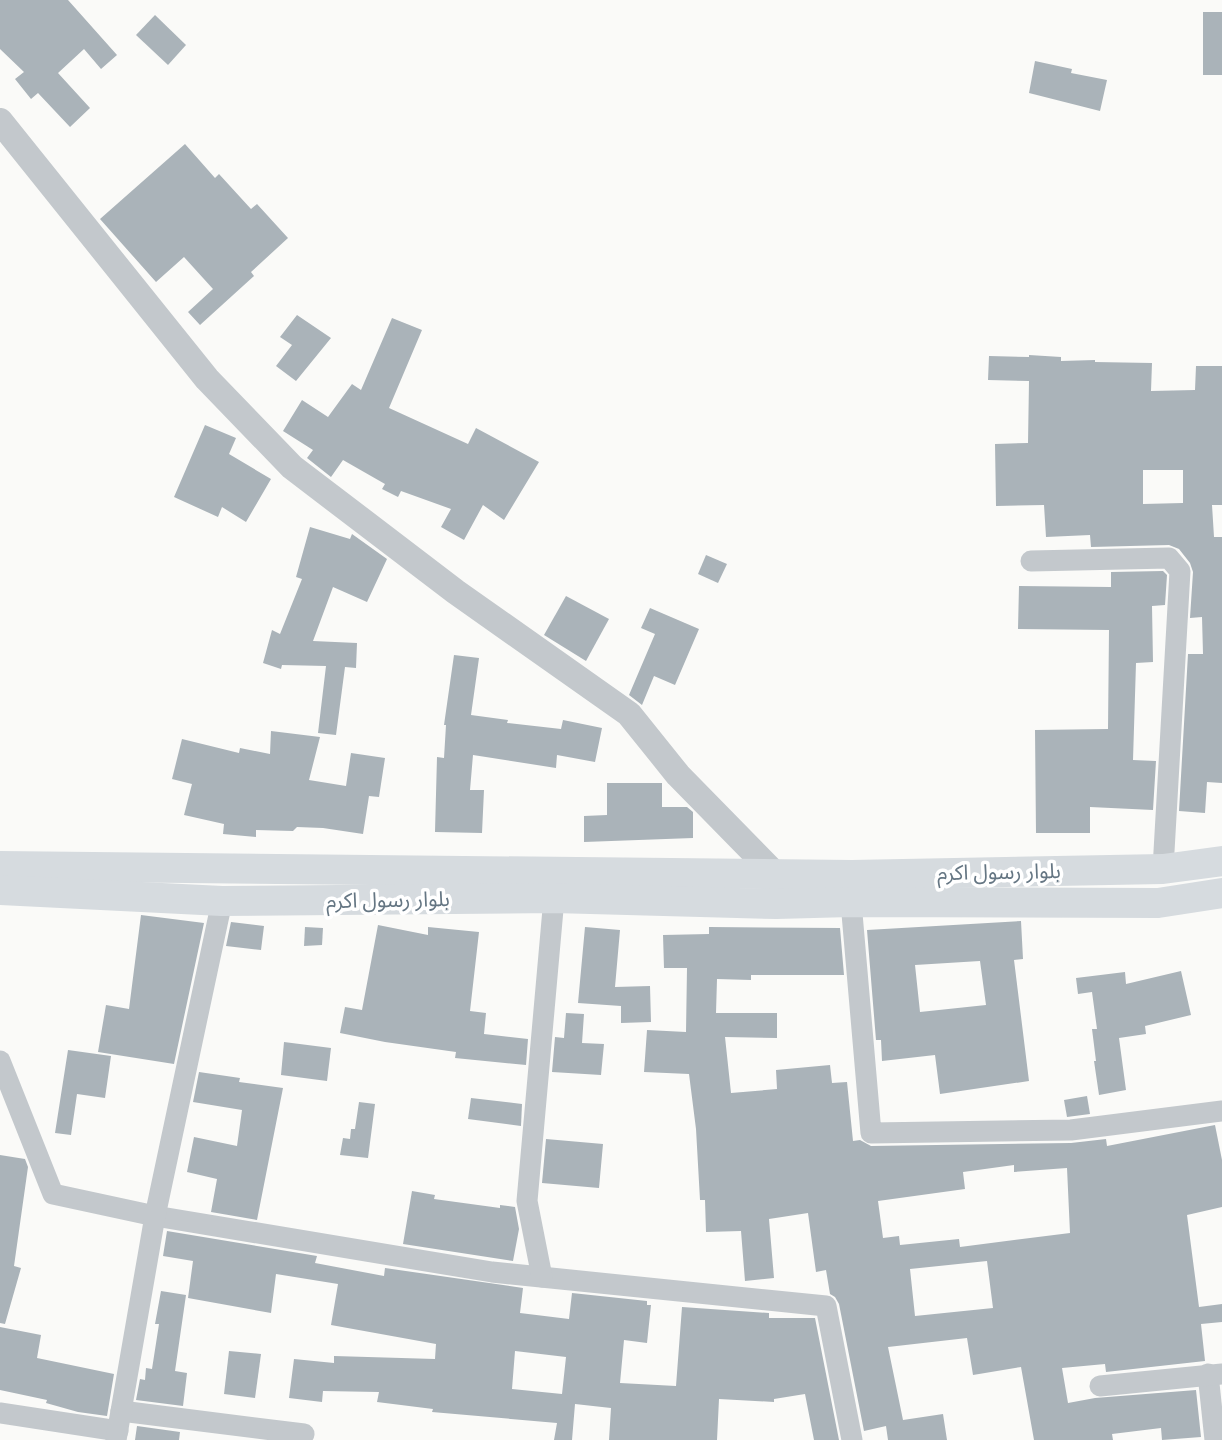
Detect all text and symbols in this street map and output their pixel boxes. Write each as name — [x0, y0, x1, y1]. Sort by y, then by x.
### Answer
street label: بلوار رسول اکرم — [937, 856, 1061, 889]
street label: بلوار رسول اکرم — [326, 884, 450, 917]

